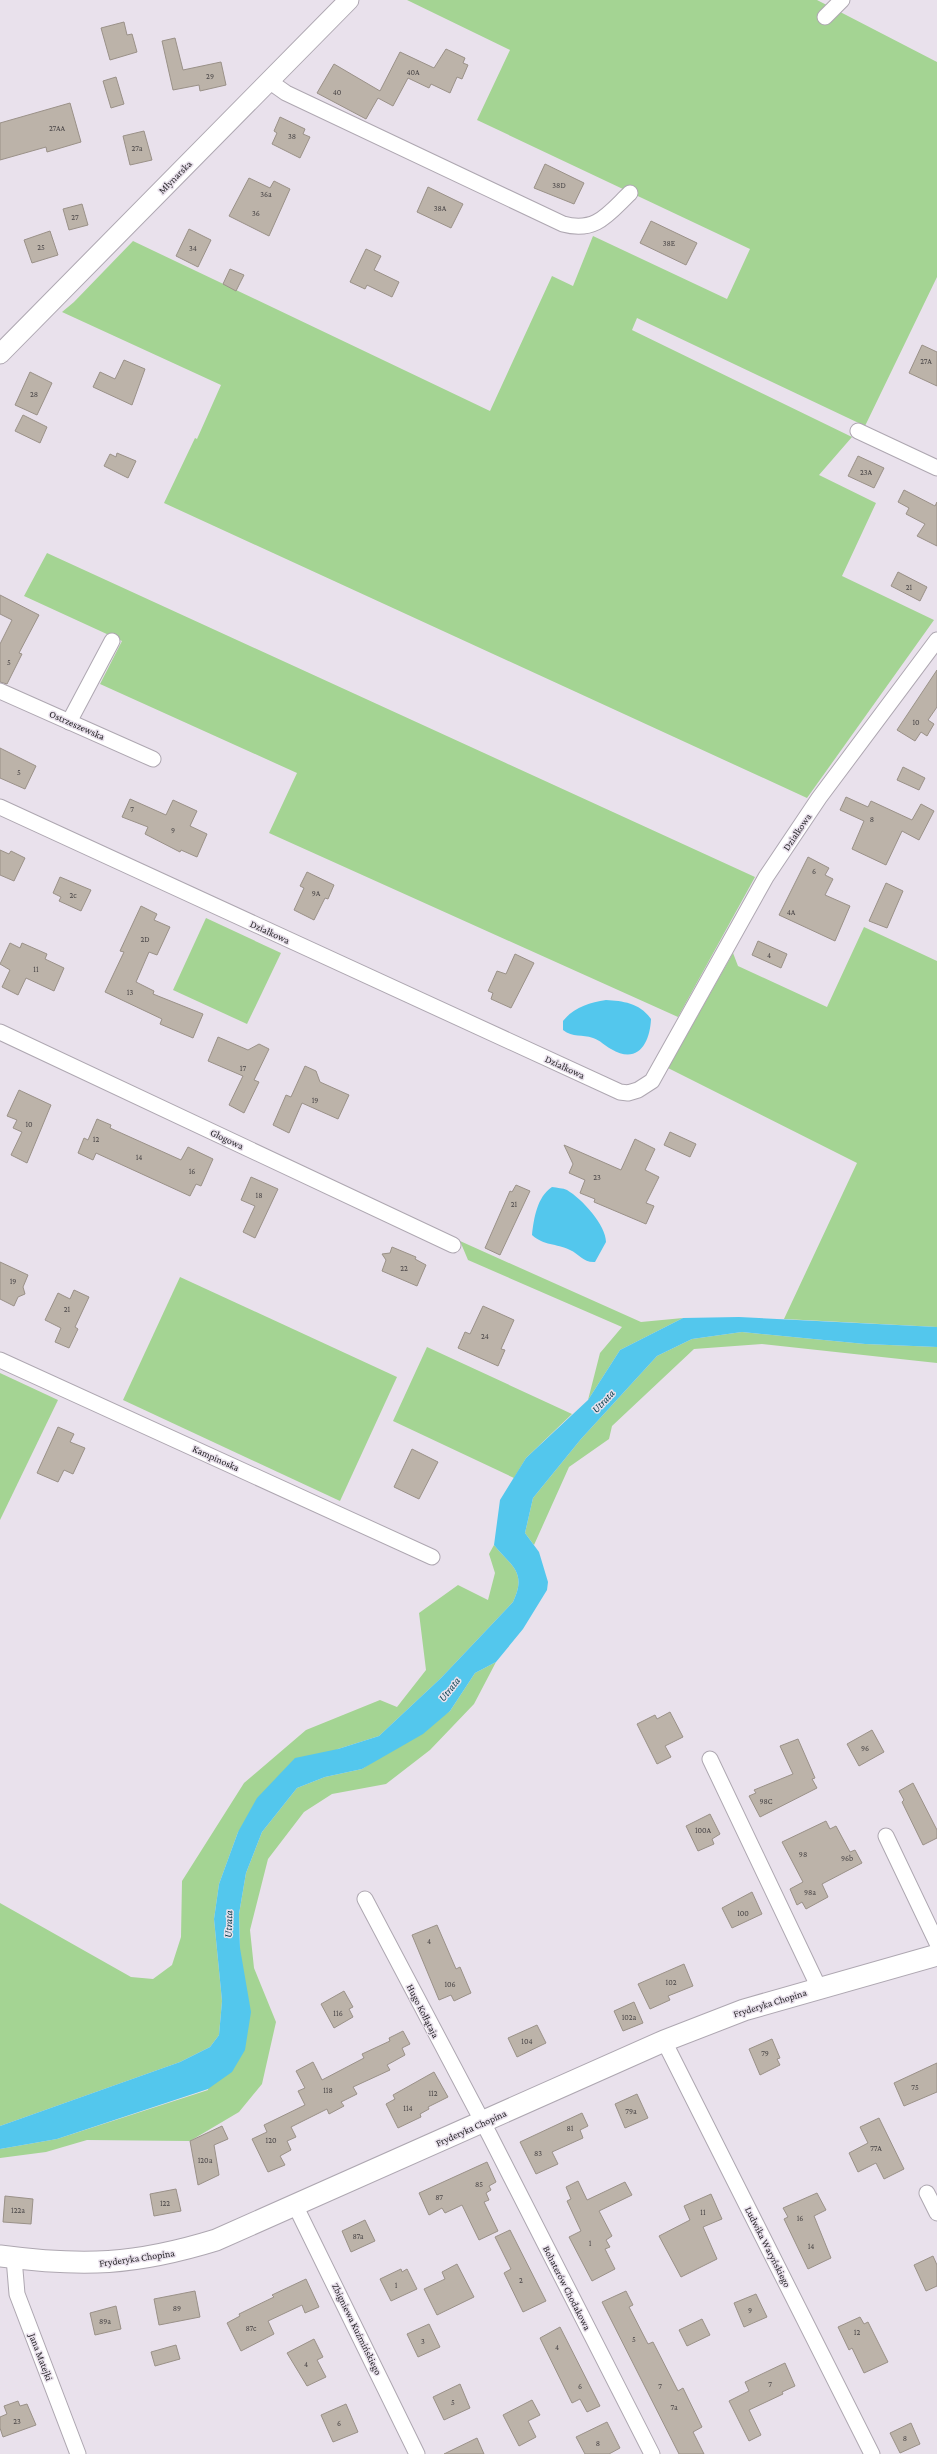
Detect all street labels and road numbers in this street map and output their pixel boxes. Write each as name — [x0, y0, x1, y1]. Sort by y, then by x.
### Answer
street label: Młynarska — [156, 158, 194, 196]
street label: Ostrzeszewska — [48, 708, 107, 742]
street label: Działkowa — [781, 811, 814, 853]
street label: Działkowa — [248, 918, 292, 946]
street label: Działkowa — [543, 1053, 587, 1081]
street label: Głogowa — [209, 1127, 246, 1152]
street label: Kampinoska — [191, 1443, 241, 1473]
street label: Hugo Kołłątaja — [404, 1982, 441, 2041]
street label: Fryderyka Chopina — [732, 1987, 808, 2019]
street label: Fryderyka Chopina — [434, 2107, 508, 2149]
street label: Ludwika Waryńskiego — [743, 2205, 793, 2289]
street label: Bohaterów Chodakowa — [541, 2244, 593, 2332]
street label: Fryderyka Chopina — [99, 2247, 176, 2269]
street label: Zbigniewa Kuźmińskiego — [330, 2281, 384, 2377]
street label: Jana Matejki — [26, 2331, 55, 2383]

